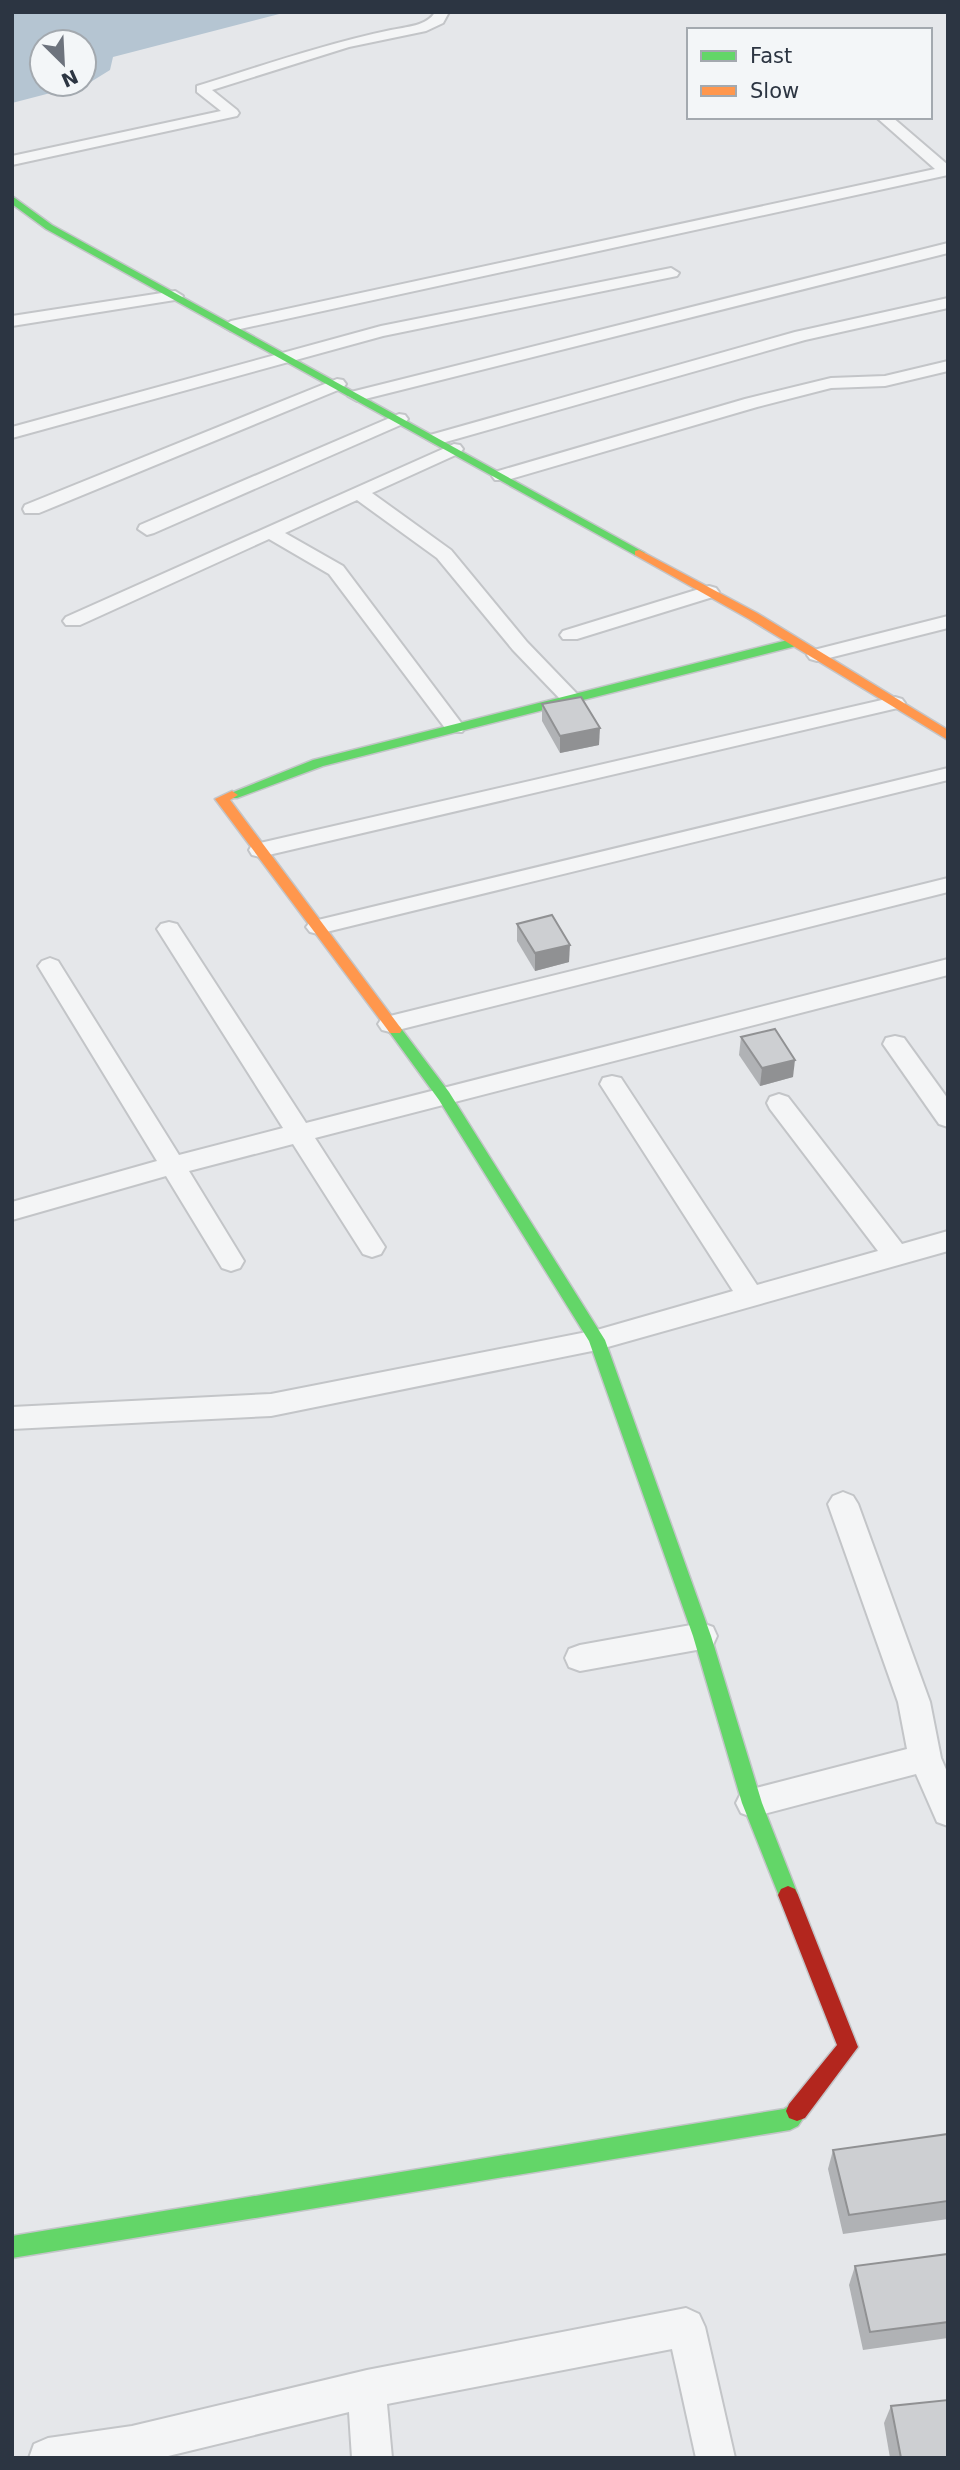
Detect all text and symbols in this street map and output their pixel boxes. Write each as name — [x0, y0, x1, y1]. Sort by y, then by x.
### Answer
north arrow — [28, 28, 98, 98]
legend — [687, 28, 932, 119]
text: Fast — [750, 44, 792, 68]
text: N — [58, 65, 82, 92]
text: Slow — [750, 79, 799, 103]

